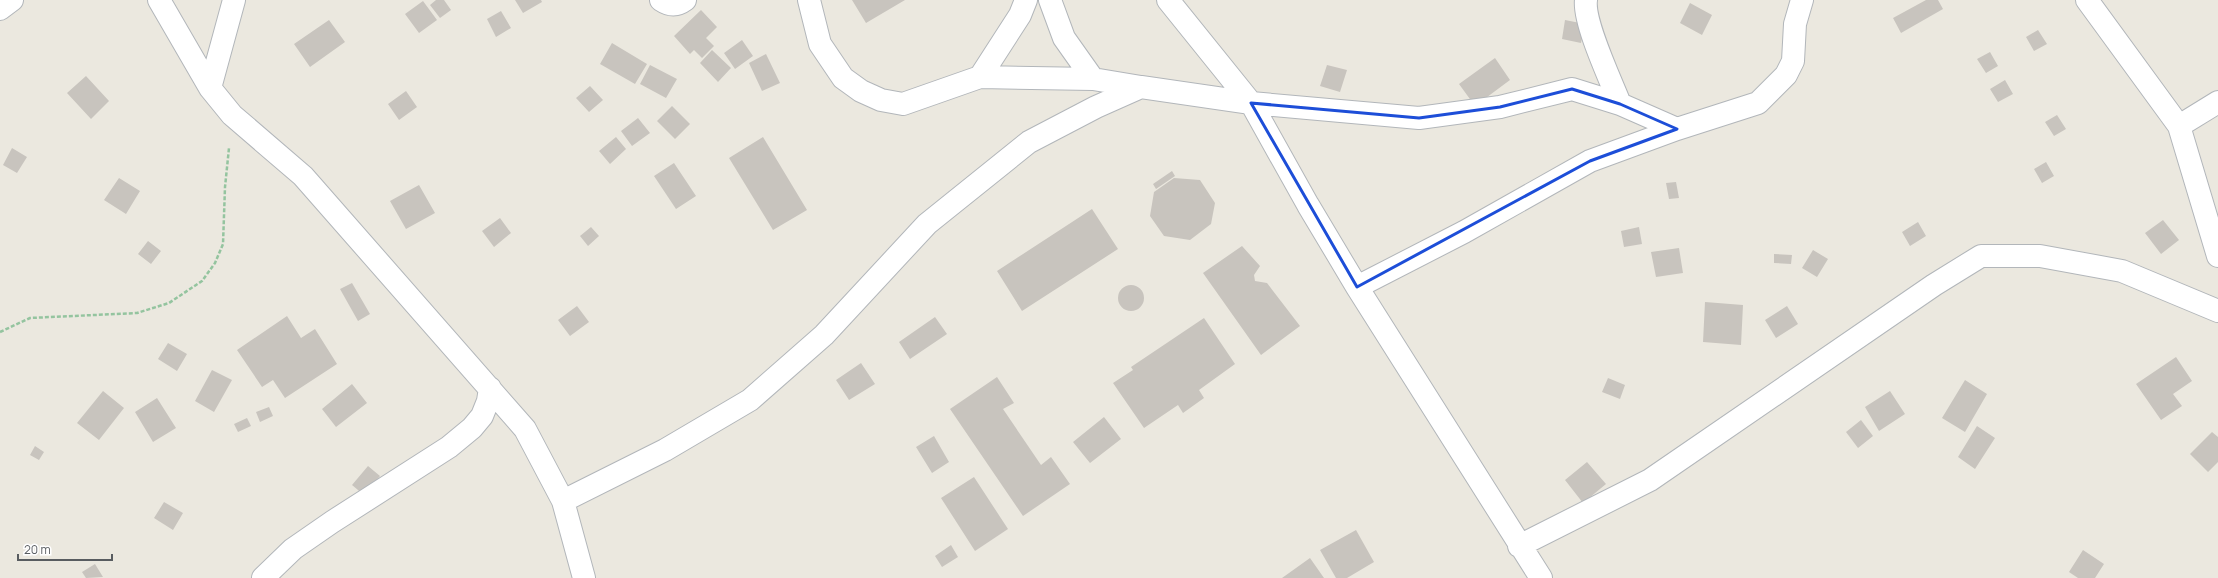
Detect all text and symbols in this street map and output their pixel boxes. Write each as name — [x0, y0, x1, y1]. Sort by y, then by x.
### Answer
scale bar — [18, 536, 112, 562]
text: 20 m — [24, 541, 51, 558]

